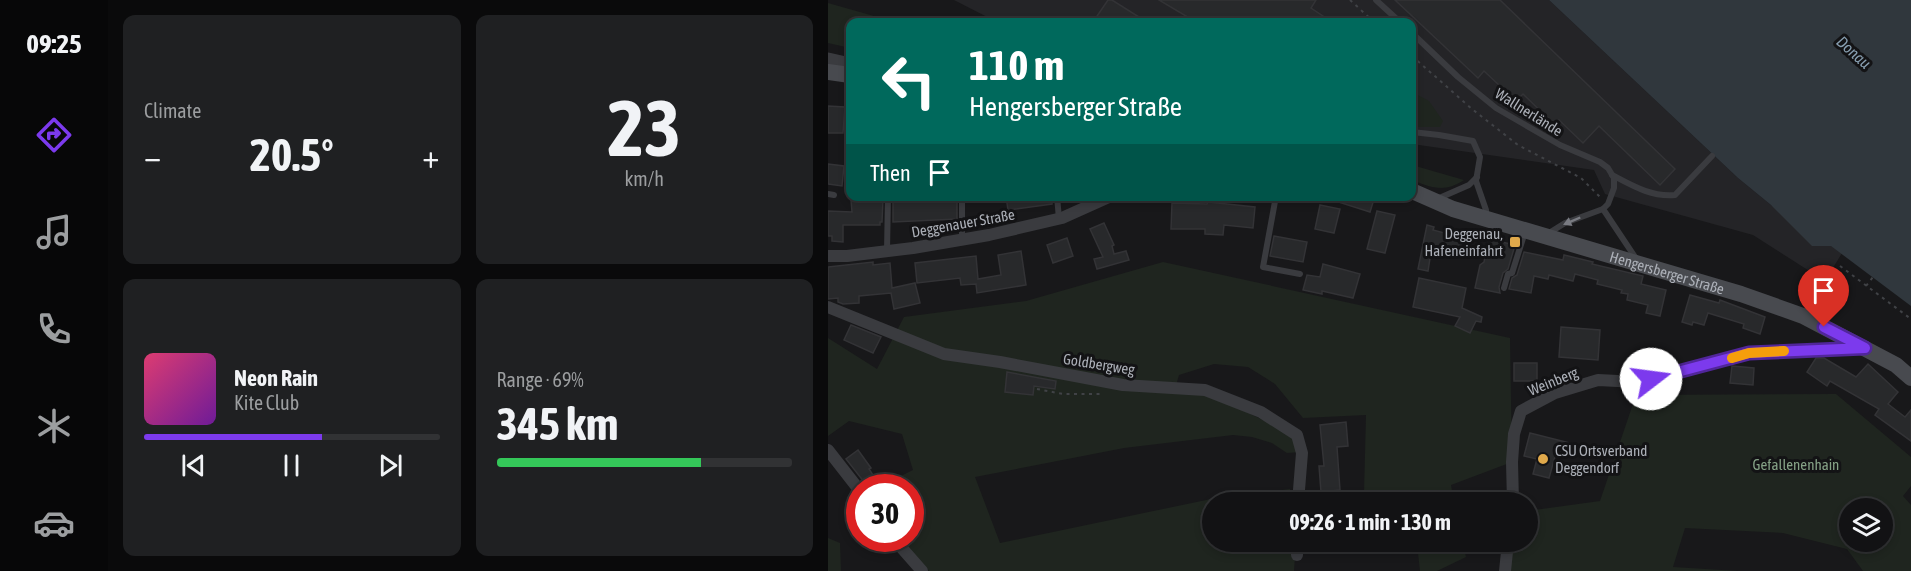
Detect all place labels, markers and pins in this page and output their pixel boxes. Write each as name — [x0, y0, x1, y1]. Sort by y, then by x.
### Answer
place label: Deggenau, Hafeneinfahrt — [1425, 225, 1503, 259]
marker: Deggenau, Hafeneinfahrt — [1508, 235, 1522, 249]
pin — [1798, 265, 1849, 327]
place label: CSU Ortsverband Deggendorf — [1555, 442, 1647, 476]
marker: CSU Ortsverband Deggendorf — [1536, 452, 1550, 466]

